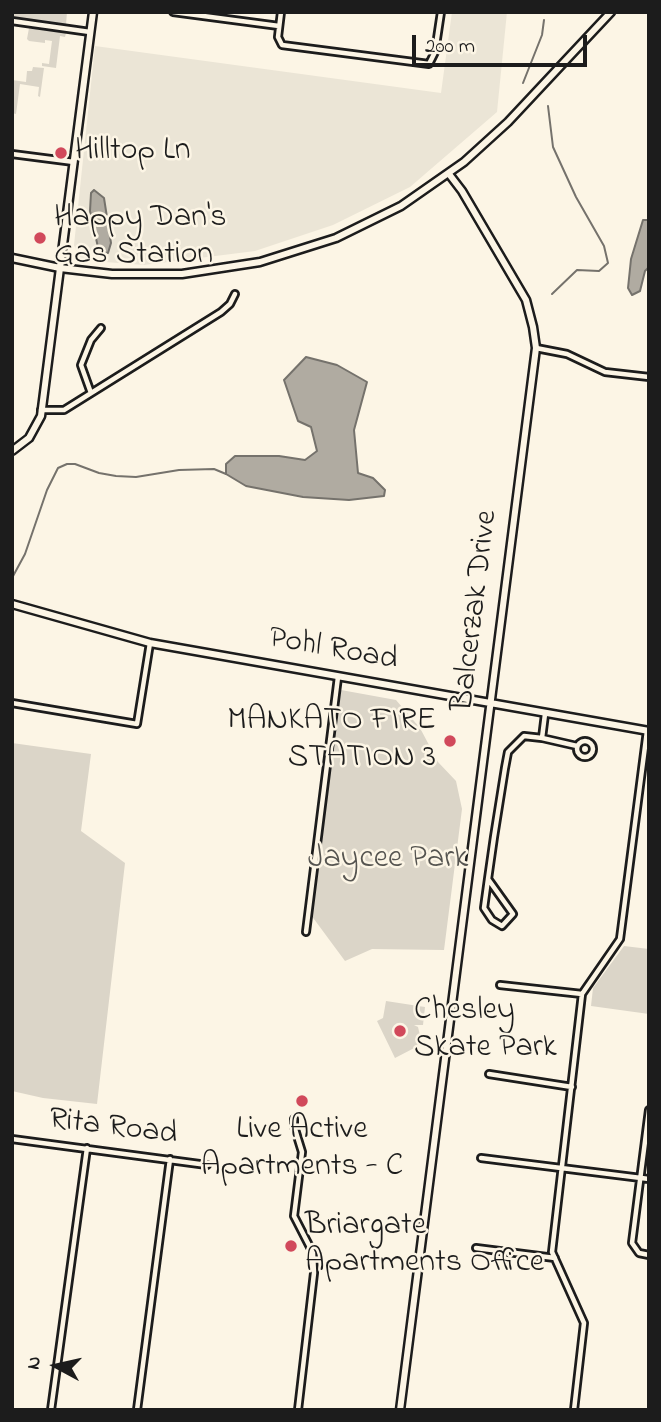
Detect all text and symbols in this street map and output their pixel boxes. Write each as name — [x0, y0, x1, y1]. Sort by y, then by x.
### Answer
scale bar — [416, 21, 591, 65]
text: 200 m — [425, 32, 475, 62]
place label: Hilltop Ln — [75, 134, 191, 172]
marker: Hilltop Ln — [53, 145, 69, 161]
place label: Happy Dan's Gas Station — [54, 201, 227, 276]
marker: Happy Dan's Gas Station — [32, 230, 48, 246]
street label: Balcerzak Drive — [446, 508, 508, 714]
street label: Pohl Road — [265, 621, 401, 681]
place label: MANKATO FIRE STATION 3 — [227, 704, 436, 779]
marker: MANKATO FIRE STATION 3 — [442, 733, 458, 749]
park label: Jaycee Park — [308, 842, 468, 880]
place label: Chesley Skate Park — [414, 994, 557, 1069]
marker: Chesley Skate Park — [392, 1023, 408, 1039]
marker: Live Active Apartments - C — [294, 1093, 310, 1109]
street label: Rita Road — [47, 1102, 179, 1156]
place label: Live Active Apartments - C — [201, 1113, 403, 1188]
place label: Briargate Apartments Office — [305, 1209, 544, 1284]
marker: Briargate Apartments Office — [283, 1238, 299, 1254]
north arrow — [21, 1331, 91, 1401]
text: N — [20, 1355, 49, 1371]

